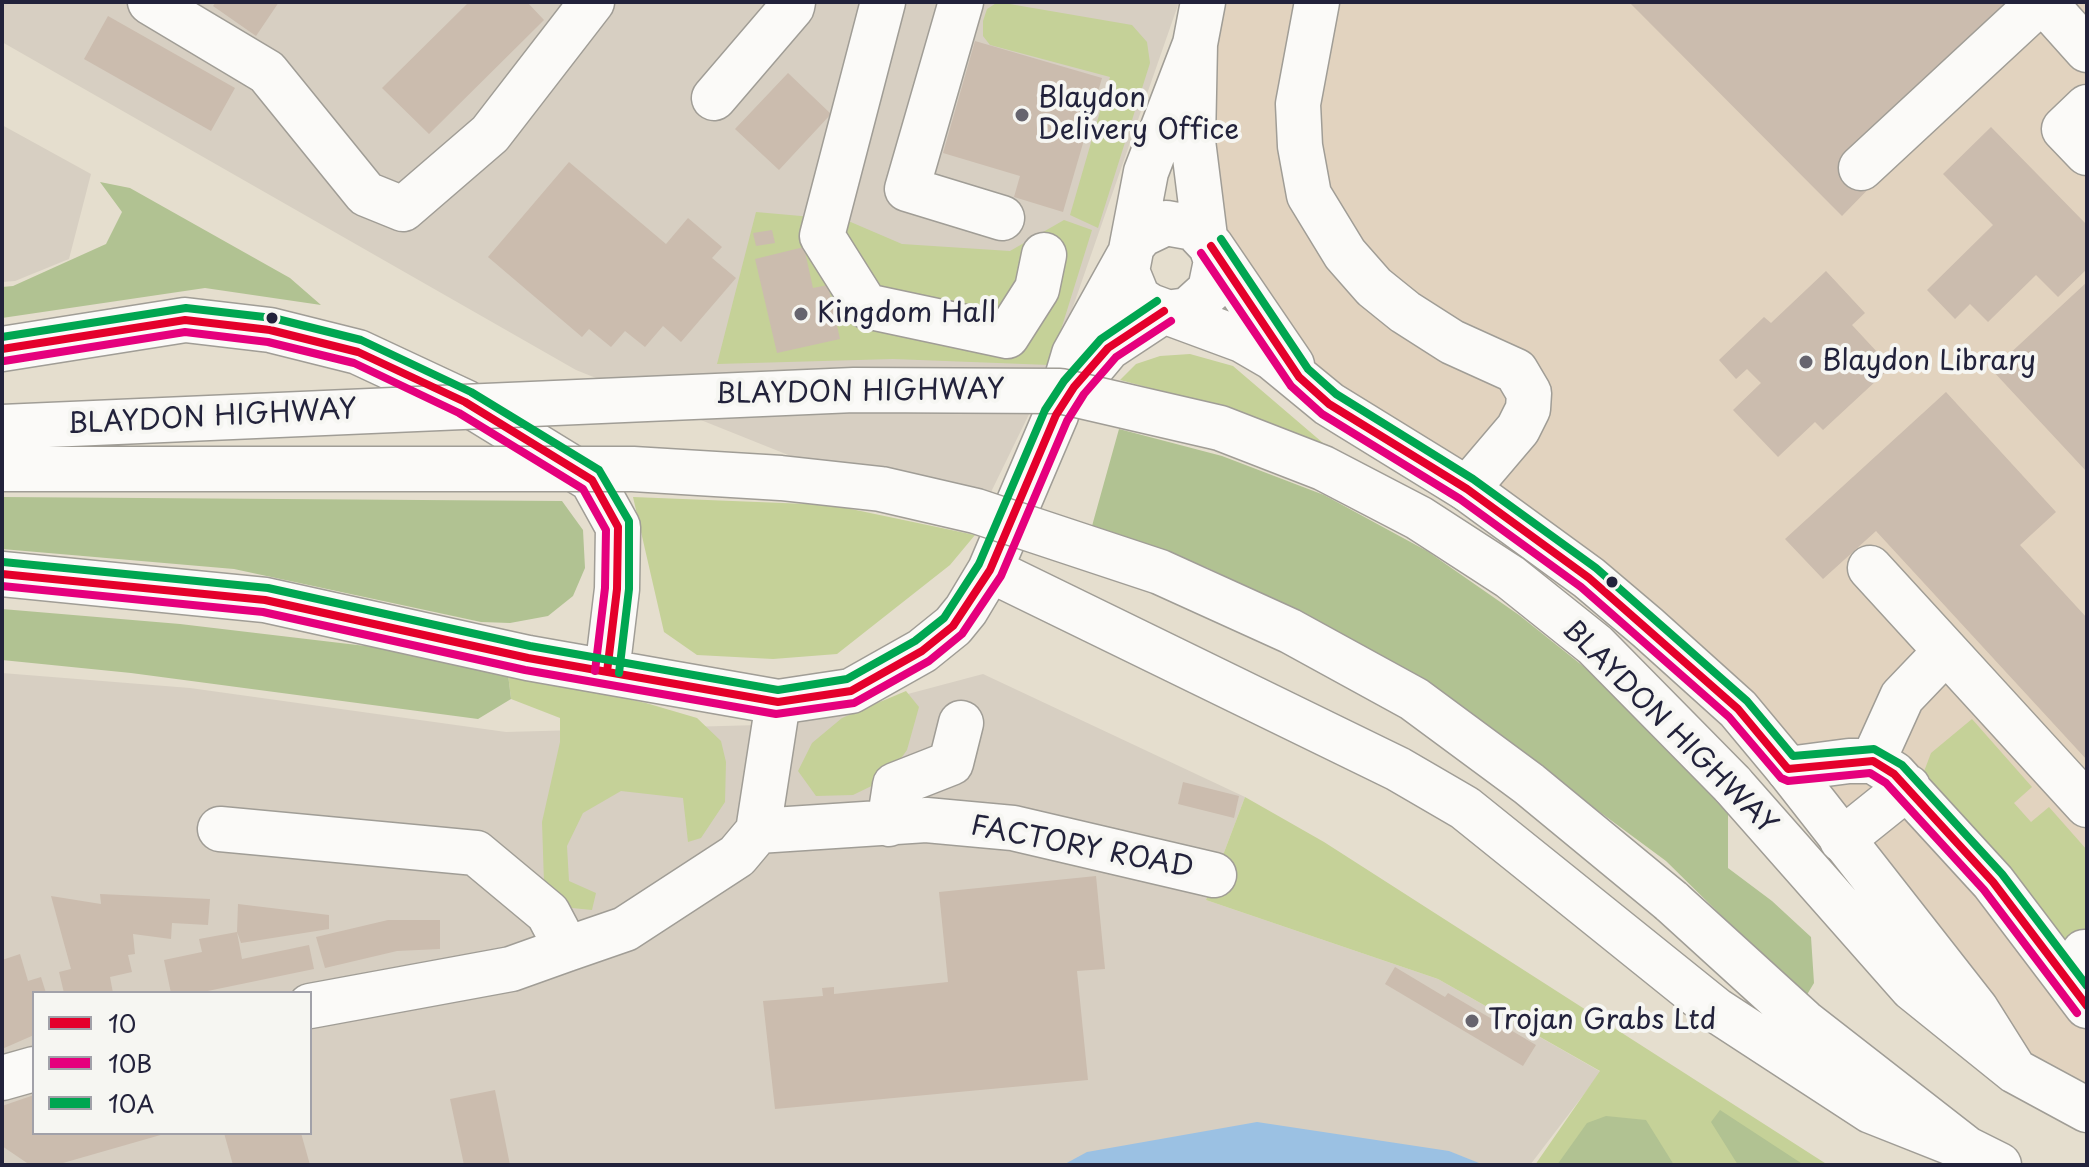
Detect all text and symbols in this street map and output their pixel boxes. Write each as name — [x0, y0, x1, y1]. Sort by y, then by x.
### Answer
place label: Blaydon Delivery Office — [1038, 82, 1239, 148]
marker: Blaydon Delivery Office — [1013, 106, 1031, 124]
place label: Kingdom Hall — [817, 297, 996, 331]
marker: Kingdom Hall — [792, 305, 810, 323]
unlabelled marker — [264, 310, 280, 326]
place label: Blaydon Library — [1822, 345, 2036, 379]
marker: Blaydon Library — [1797, 353, 1815, 371]
street label: BLAYDON HIGHWAY — [715, 374, 1005, 412]
street label: BLAYDON HIGHWAY — [66, 394, 358, 442]
unlabelled marker — [1604, 574, 1620, 590]
street label: BLAYDON HIGHWAY — [1555, 614, 1783, 842]
street label: FACTORY ROAD — [968, 810, 1196, 886]
legend — [32, 991, 312, 1135]
place label: Trojan Grabs Ltd — [1488, 1004, 1716, 1038]
text: 10 — [108, 1005, 136, 1041]
marker: Trojan Grabs Ltd — [1463, 1012, 1481, 1030]
text: 10B — [108, 1045, 152, 1081]
text: 10A — [108, 1085, 154, 1121]

